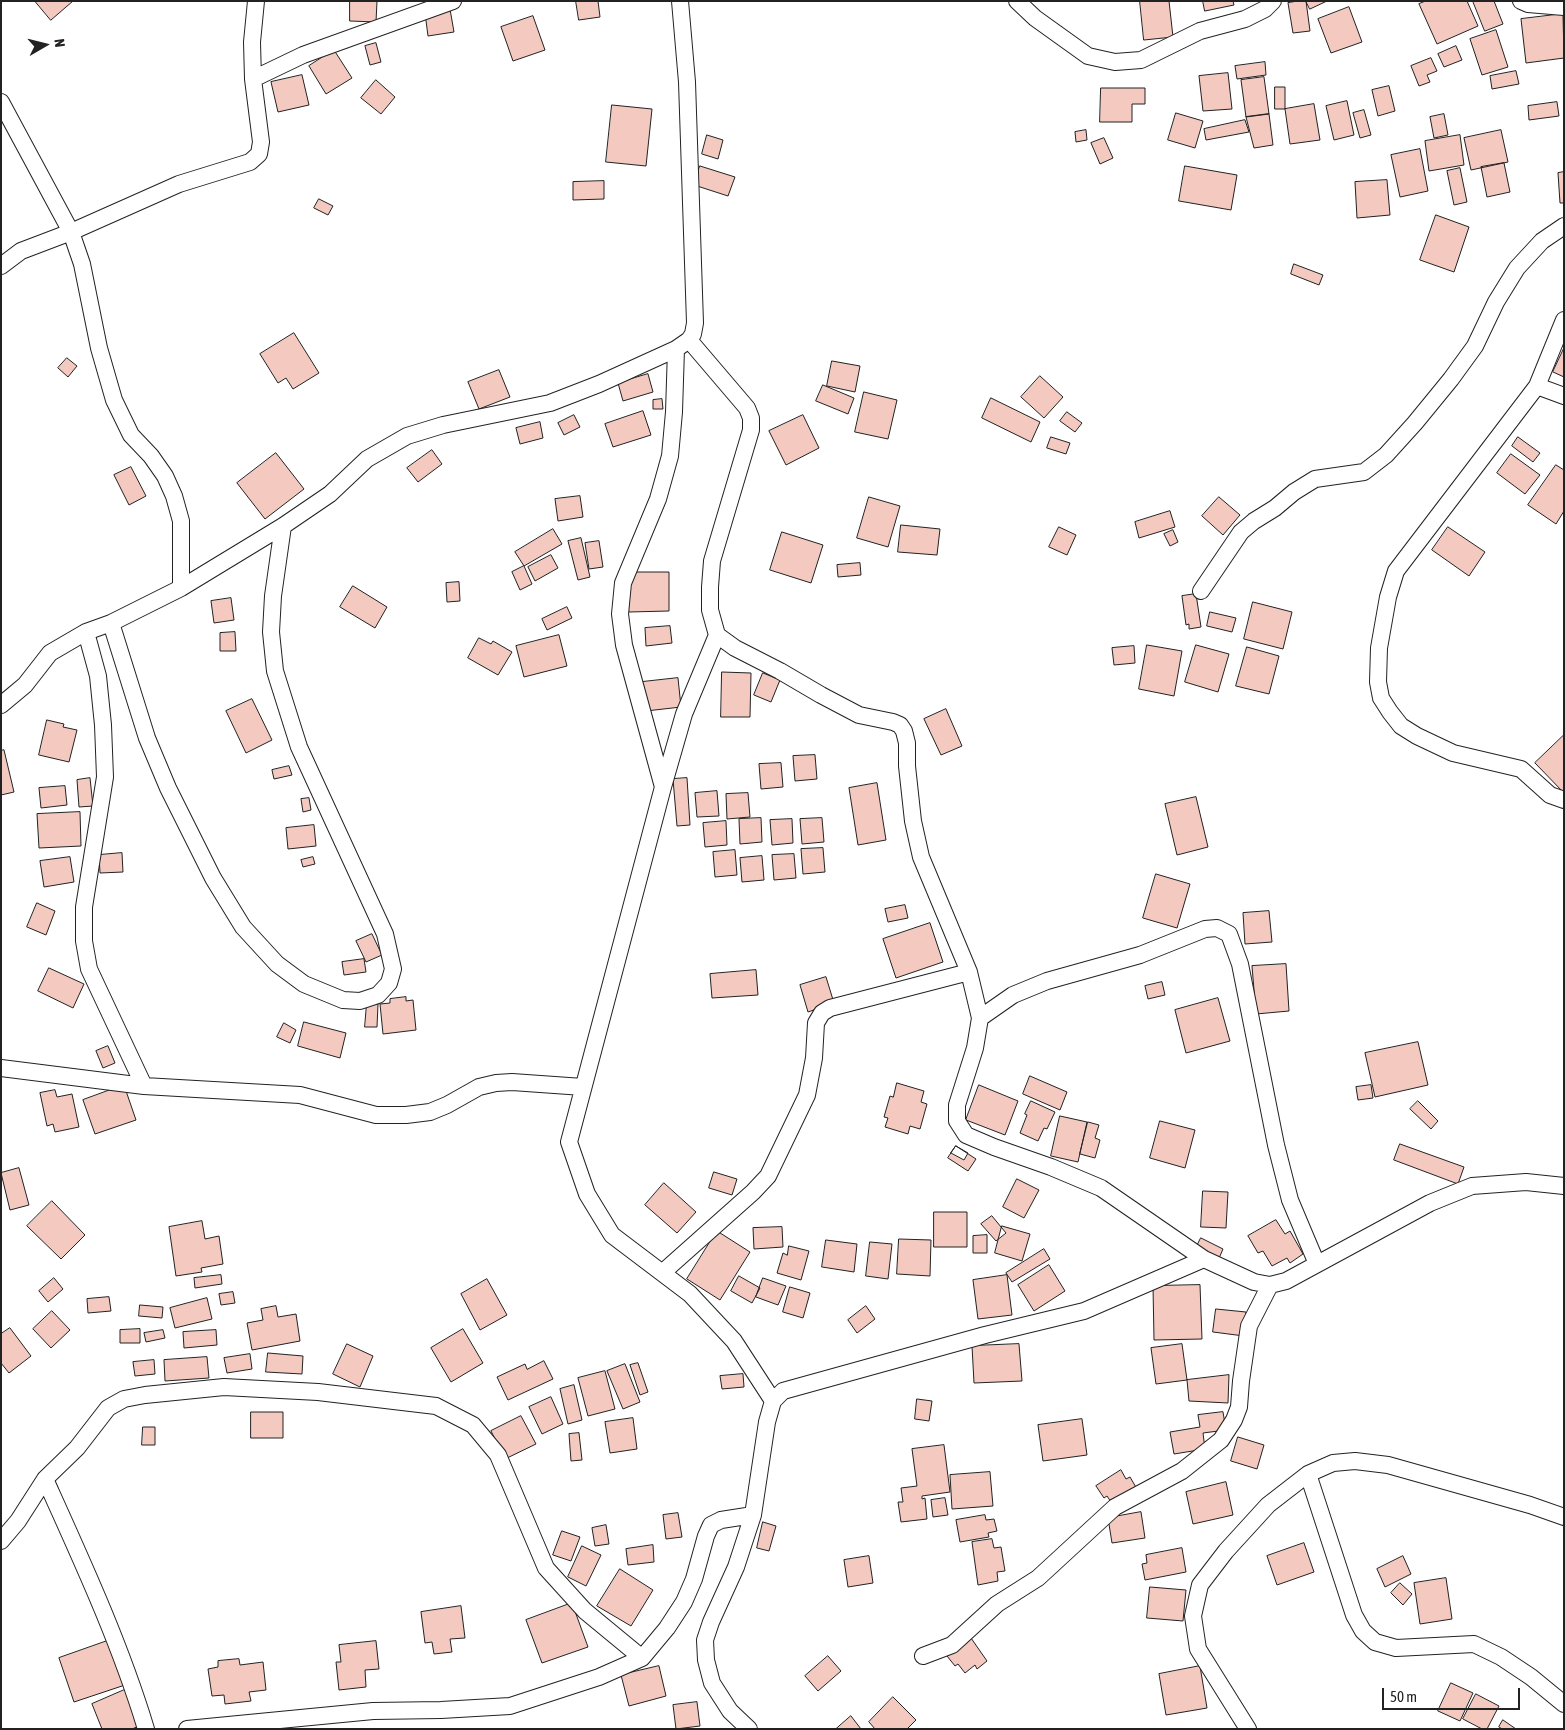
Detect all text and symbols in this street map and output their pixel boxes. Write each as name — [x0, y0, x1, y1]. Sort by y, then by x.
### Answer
north arrow — [20, 20, 70, 70]
text: N — [51, 38, 68, 48]
scale bar — [1385, 1678, 1522, 1710]
text: 50 m — [1390, 1688, 1417, 1705]

